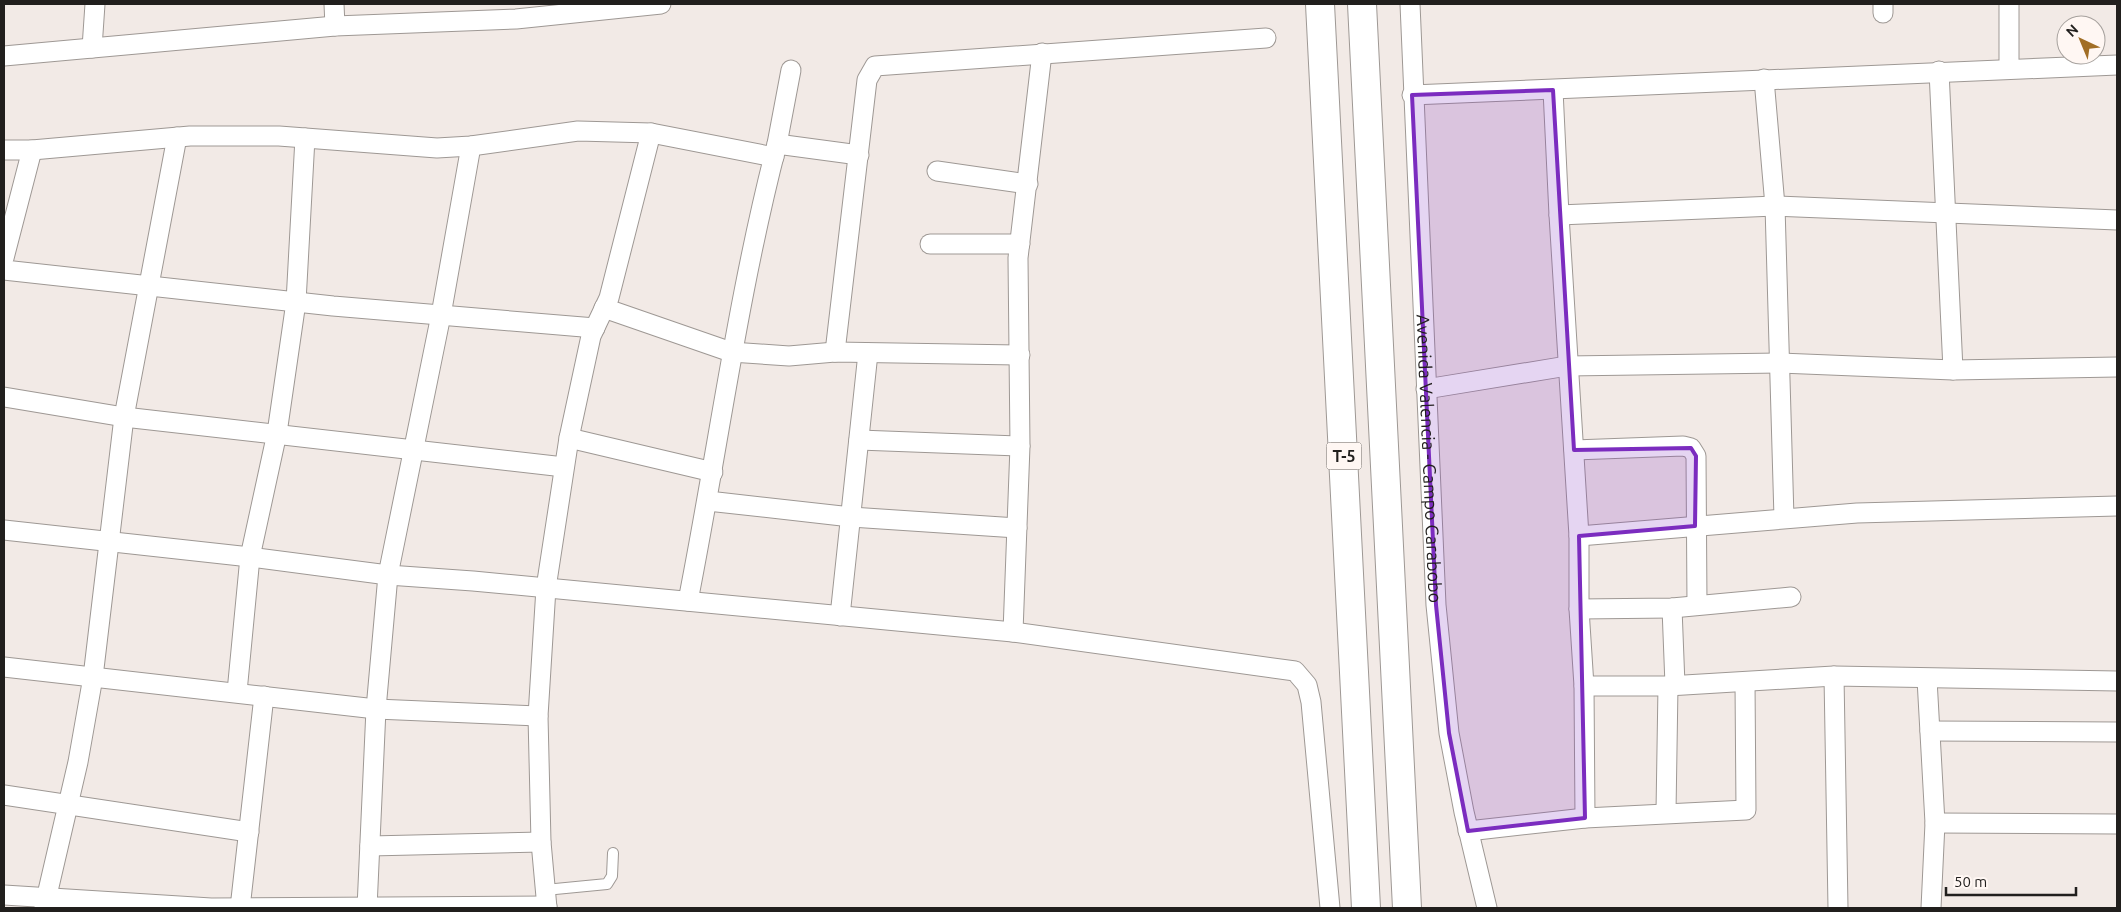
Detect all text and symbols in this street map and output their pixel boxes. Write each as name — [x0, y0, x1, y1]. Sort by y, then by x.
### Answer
north arrow — [2056, 15, 2106, 65]
text: N — [2063, 21, 2081, 40]
street label: Avenida Valencia - Campo Carabobo — [1413, 314, 1446, 603]
road number: T-5 — [1326, 442, 1362, 470]
scale bar — [1946, 864, 2076, 896]
text: 50 m — [1954, 873, 1987, 890]

